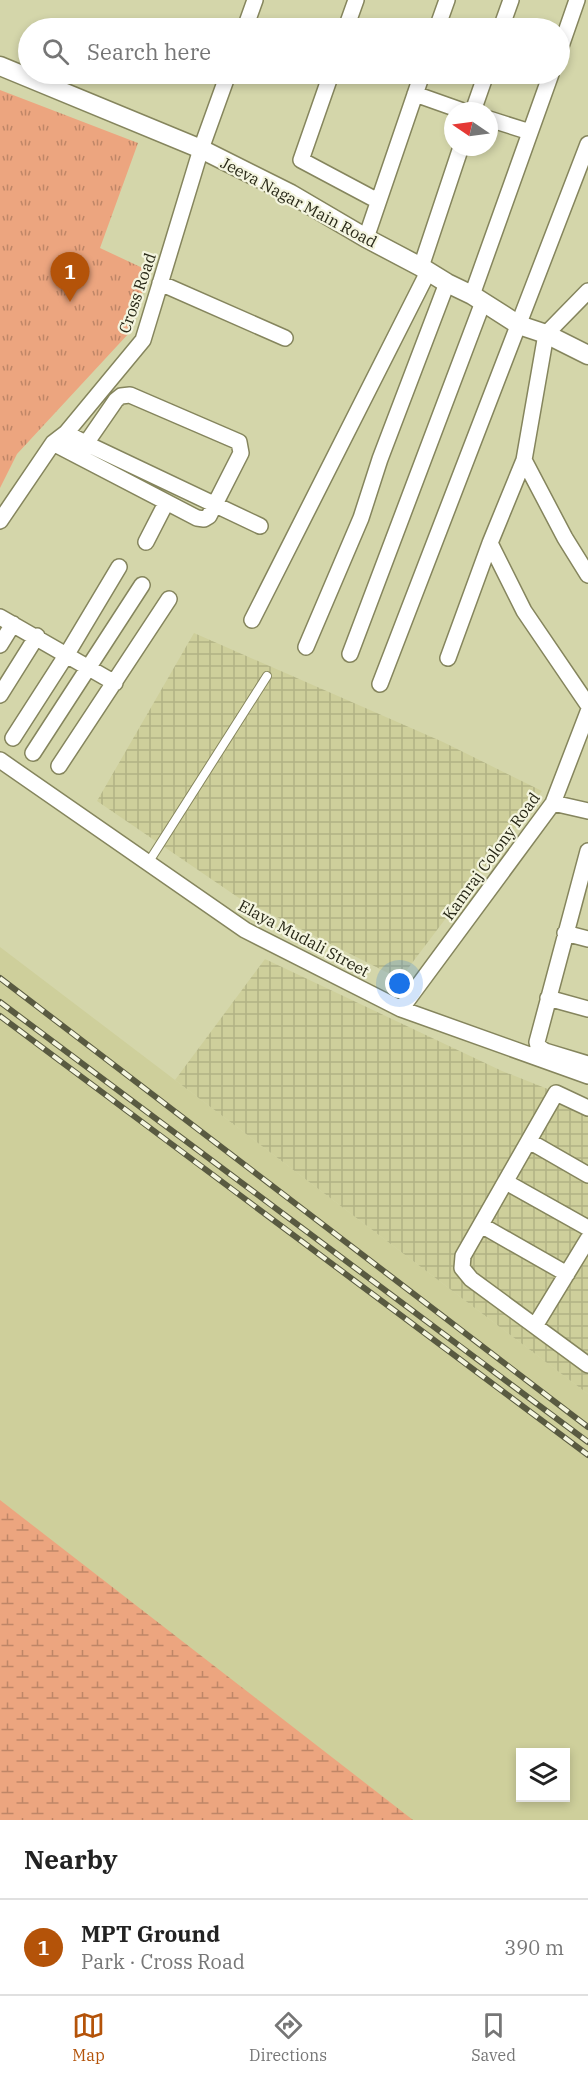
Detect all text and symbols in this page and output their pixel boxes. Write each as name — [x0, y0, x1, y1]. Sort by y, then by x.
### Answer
search box — [18, 18, 570, 84]
icon: search — [39, 35, 72, 68]
text: Search here — [87, 37, 211, 66]
north arrow — [444, 102, 498, 156]
street label: Jeeva Nagar Main Road — [217, 152, 381, 252]
street label: Cross Road — [114, 250, 160, 336]
pin: 1 — [50, 252, 90, 302]
street label: Kamraj Colony Road — [438, 788, 544, 924]
street label: Elaya Mudali Street — [235, 895, 373, 981]
your location — [385, 969, 414, 998]
map controls — [516, 1748, 570, 1802]
button: layers — [516, 1748, 570, 1802]
text: Nearby — [24, 1842, 118, 1876]
text: MPT Ground — [81, 1919, 220, 1948]
text: 1 — [38, 1934, 50, 1961]
text: 390 m — [504, 1934, 564, 1961]
text: Park · Cross Road — [81, 1948, 245, 1975]
tab: Map — [72, 2009, 105, 2065]
tab: Directions — [249, 2009, 327, 2065]
tab: Saved — [471, 2009, 516, 2065]

